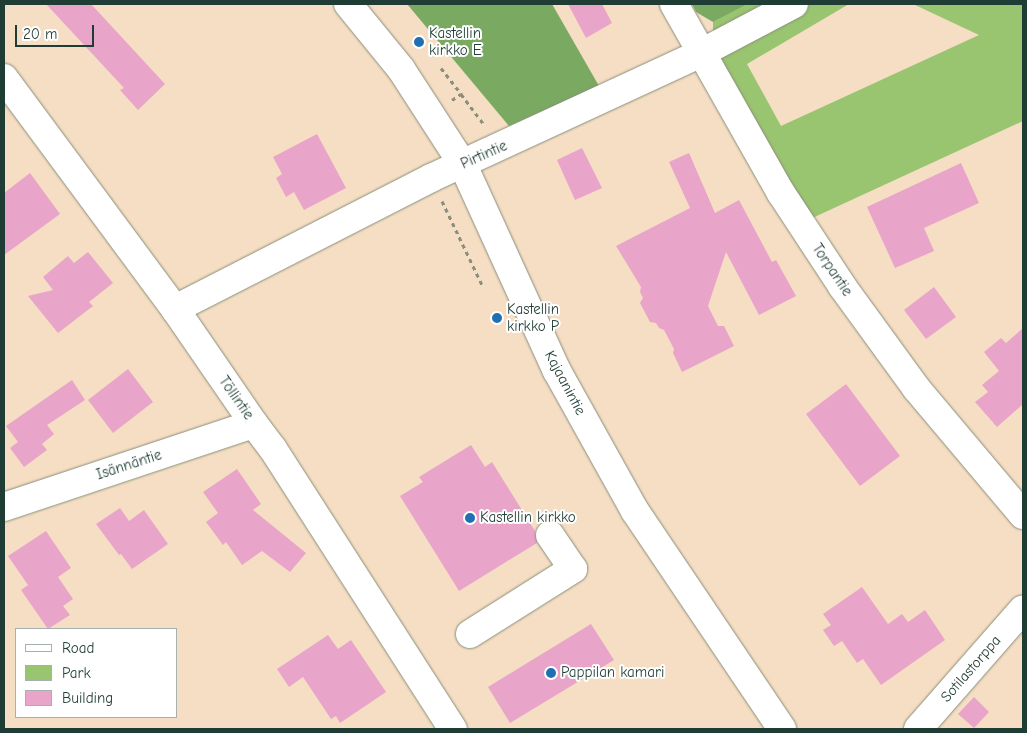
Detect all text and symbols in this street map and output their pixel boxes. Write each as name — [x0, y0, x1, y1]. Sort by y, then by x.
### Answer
scale bar — [18, 15, 96, 47]
place label: Kastellin kirkko E — [429, 24, 482, 59]
text: 20 m — [23, 25, 57, 43]
marker: Kastellin kirkko E — [413, 36, 425, 48]
street label: Pirtintie — [458, 137, 510, 173]
street label: Torpantie — [808, 240, 856, 300]
place label: Kastellin kirkko P — [507, 300, 559, 335]
marker: Kastellin kirkko P — [491, 312, 503, 324]
street label: Kajaanintie — [541, 348, 589, 418]
street label: Töllintie — [215, 373, 257, 423]
street label: Isännäntie — [94, 446, 164, 484]
place label: Kastellin kirkko — [480, 509, 576, 527]
marker: Kastellin kirkko — [464, 512, 476, 524]
legend — [15, 628, 178, 718]
street label: Sotilastorppa — [937, 632, 1005, 706]
text: Road — [62, 639, 94, 657]
text: Park — [62, 664, 91, 682]
place label: Pappilan kamari — [561, 664, 664, 682]
marker: Pappilan kamari — [545, 667, 557, 679]
text: Building — [62, 689, 113, 707]

